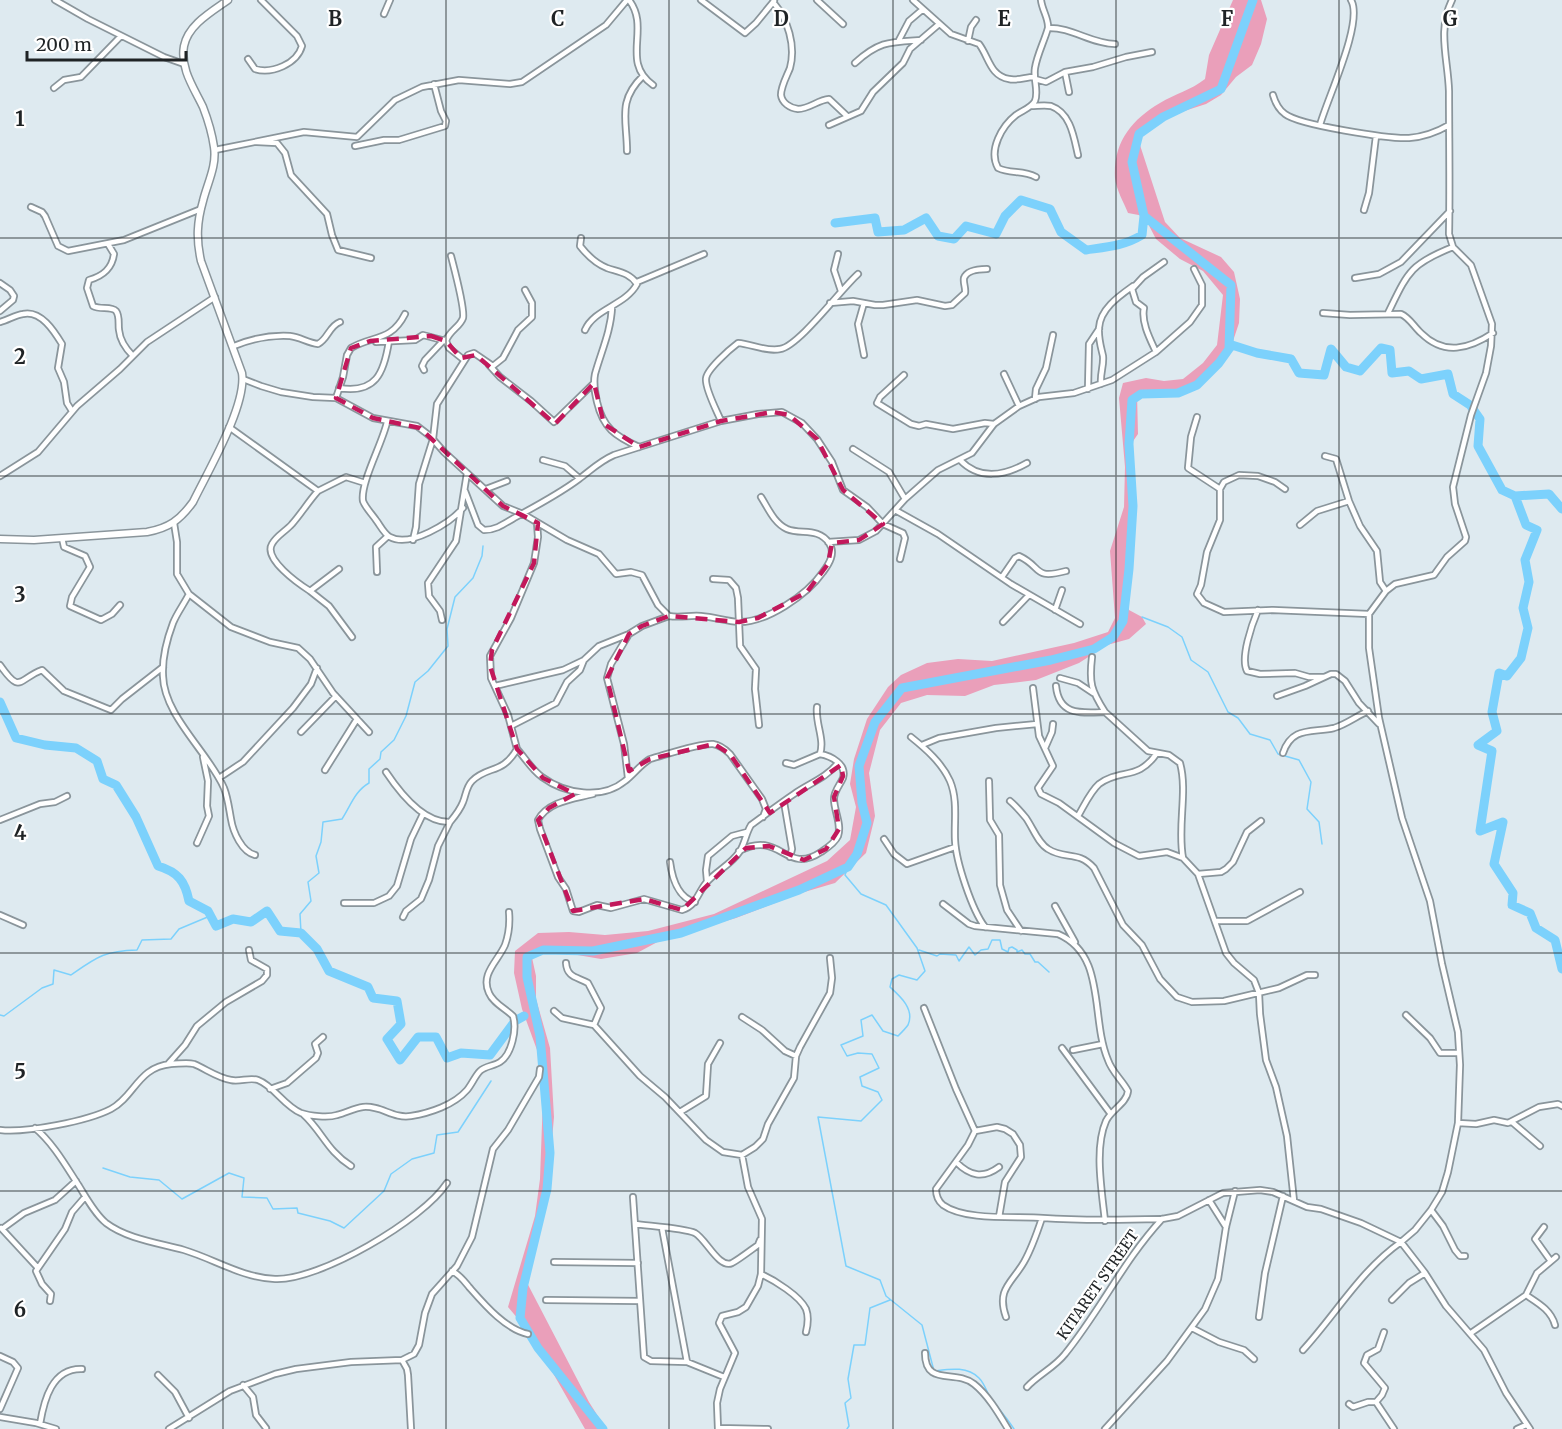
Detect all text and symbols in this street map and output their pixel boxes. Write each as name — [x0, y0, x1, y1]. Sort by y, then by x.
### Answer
text: B — [328, 6, 342, 31]
text: C — [551, 6, 565, 31]
text: D — [773, 6, 789, 31]
text: E — [997, 6, 1011, 31]
text: F — [1221, 6, 1234, 31]
text: G — [1443, 6, 1458, 31]
scale bar — [27, 24, 186, 62]
text: 200 m — [36, 33, 92, 56]
text: 1 — [15, 106, 25, 131]
text: 2 — [14, 344, 26, 369]
text: 3 — [14, 582, 26, 607]
text: 4 — [14, 820, 27, 845]
text: 5 — [14, 1059, 26, 1084]
street label: KITARET STREET — [1053, 1226, 1143, 1343]
text: 6 — [14, 1297, 26, 1322]

